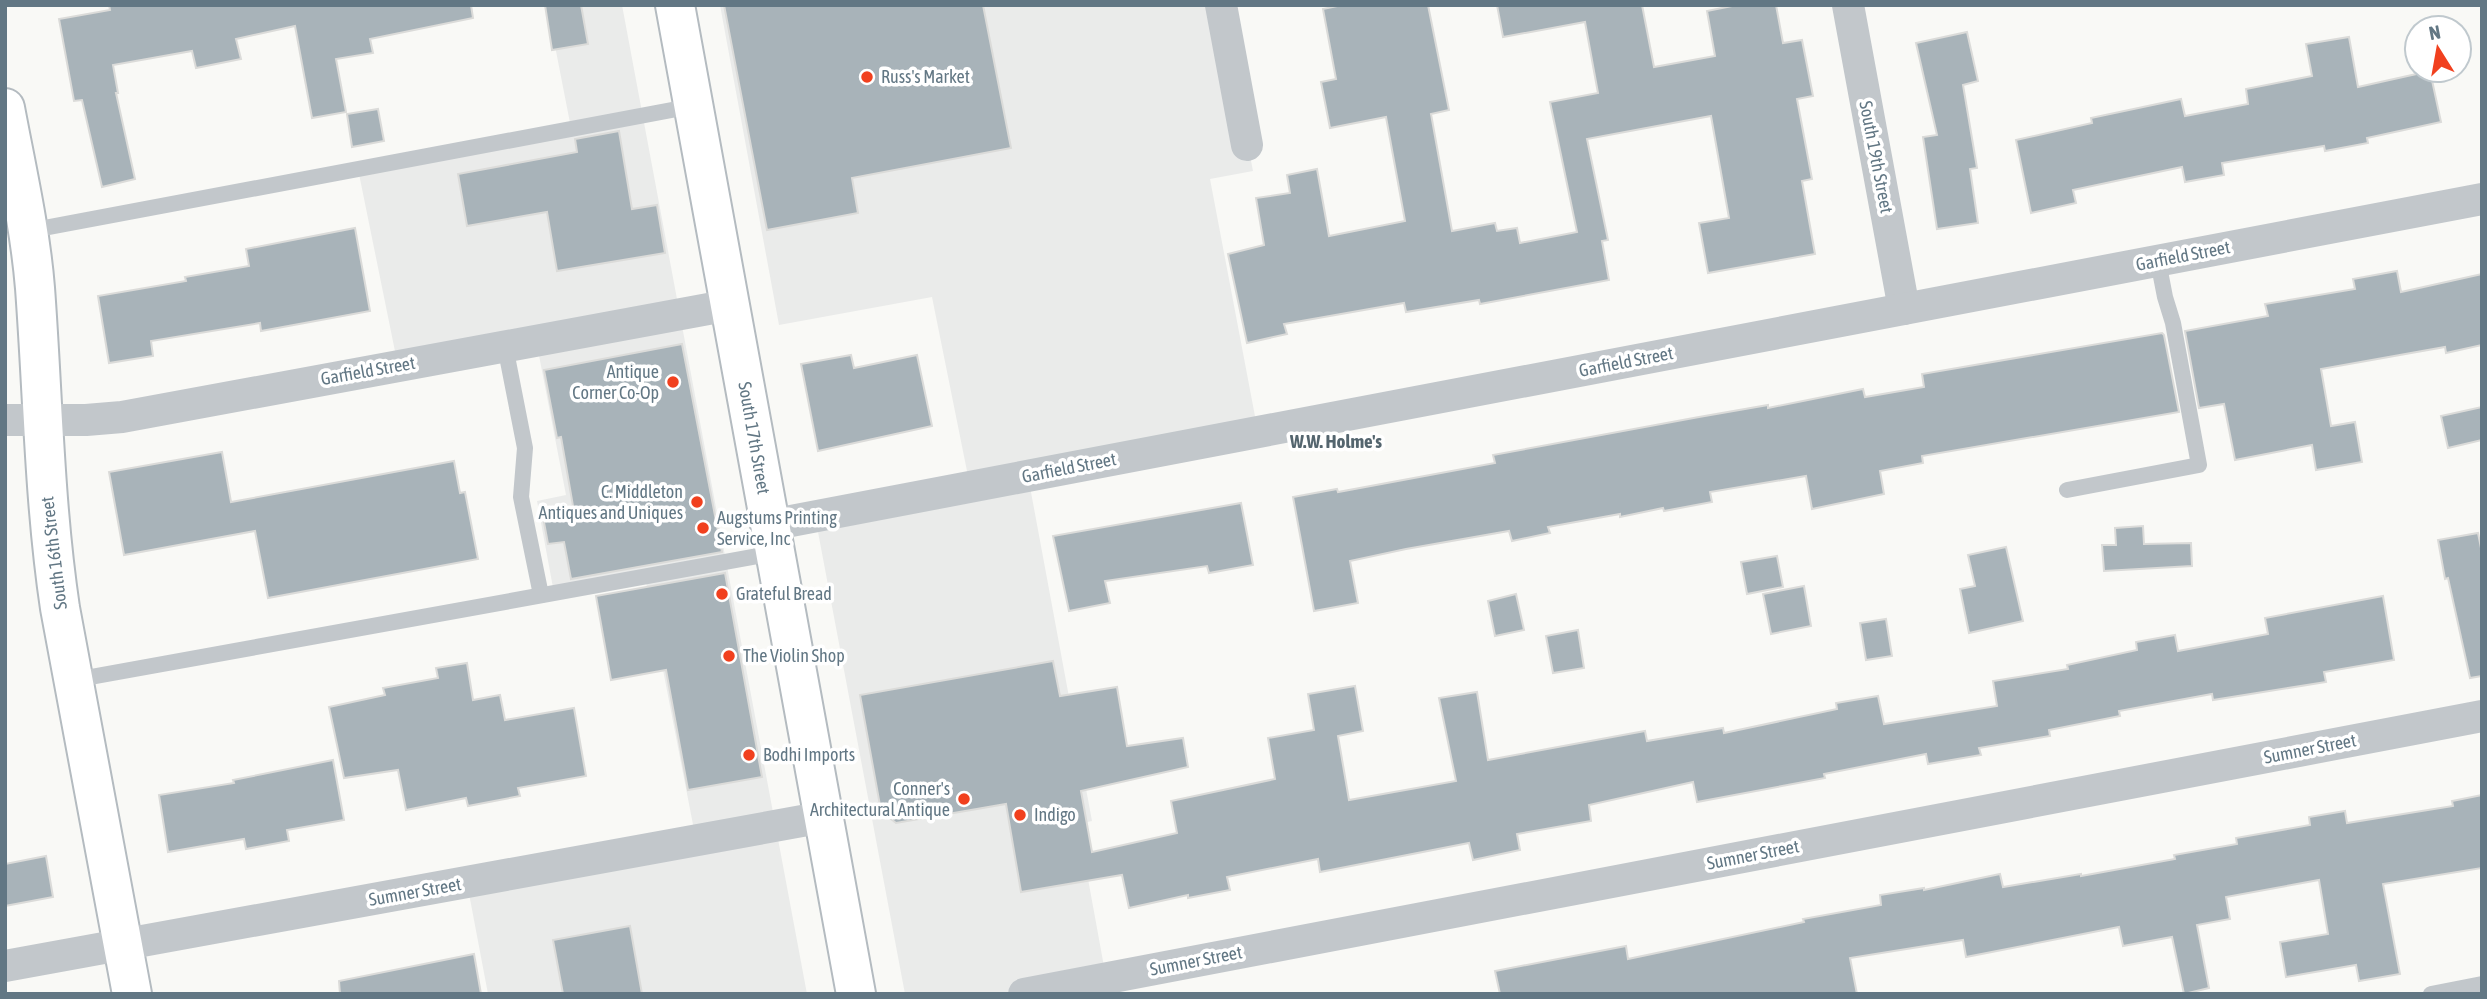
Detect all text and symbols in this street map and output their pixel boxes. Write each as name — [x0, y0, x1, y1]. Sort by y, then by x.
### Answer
north arrow — [2403, 14, 2473, 84]
text: N — [2427, 20, 2442, 44]
place label: Russ's Market — [881, 66, 970, 87]
marker: Russ's Market — [859, 69, 875, 85]
street label: South 19th Street — [1855, 99, 1898, 215]
street label: Garfield Street — [2134, 236, 2232, 275]
street label: Garfield Street — [1577, 342, 1675, 381]
street label: Garfield Street — [319, 352, 417, 389]
place label: Antique Corner Co-Op — [572, 361, 659, 403]
marker: Antique Corner Co-Op — [665, 374, 681, 390]
street label: South 17th Street — [734, 380, 775, 496]
district label: W.W. Holme's — [1289, 430, 1382, 452]
street label: Garfield Street — [1020, 448, 1118, 487]
place label: C. Middleton Antiques and Uniques — [539, 481, 683, 523]
marker: C. Middleton Antiques and Uniques — [689, 494, 705, 510]
street label: South 16th Street — [36, 495, 71, 611]
place label: Augstums Printing Service, Inc — [717, 507, 837, 549]
marker: Augstums Printing Service, Inc — [695, 520, 711, 536]
place label: Grateful Bread — [736, 583, 832, 604]
marker: Grateful Bread — [714, 586, 730, 602]
place label: The Violin Shop — [743, 645, 845, 666]
marker: The Violin Shop — [721, 648, 737, 664]
street label: Sumner Street — [2262, 729, 2358, 768]
place label: Bodhi Imports — [763, 744, 855, 765]
marker: Bodhi Imports — [741, 747, 757, 763]
place label: Conner's Architectural Antique — [810, 778, 950, 820]
marker: Conner's Architectural Antique — [956, 791, 972, 807]
place label: Indigo — [1034, 804, 1076, 825]
marker: Indigo — [1012, 807, 1028, 823]
street label: Sumner Street — [1705, 835, 1801, 874]
street label: Sumner Street — [367, 873, 463, 910]
street label: Sumner Street — [1148, 941, 1244, 980]

